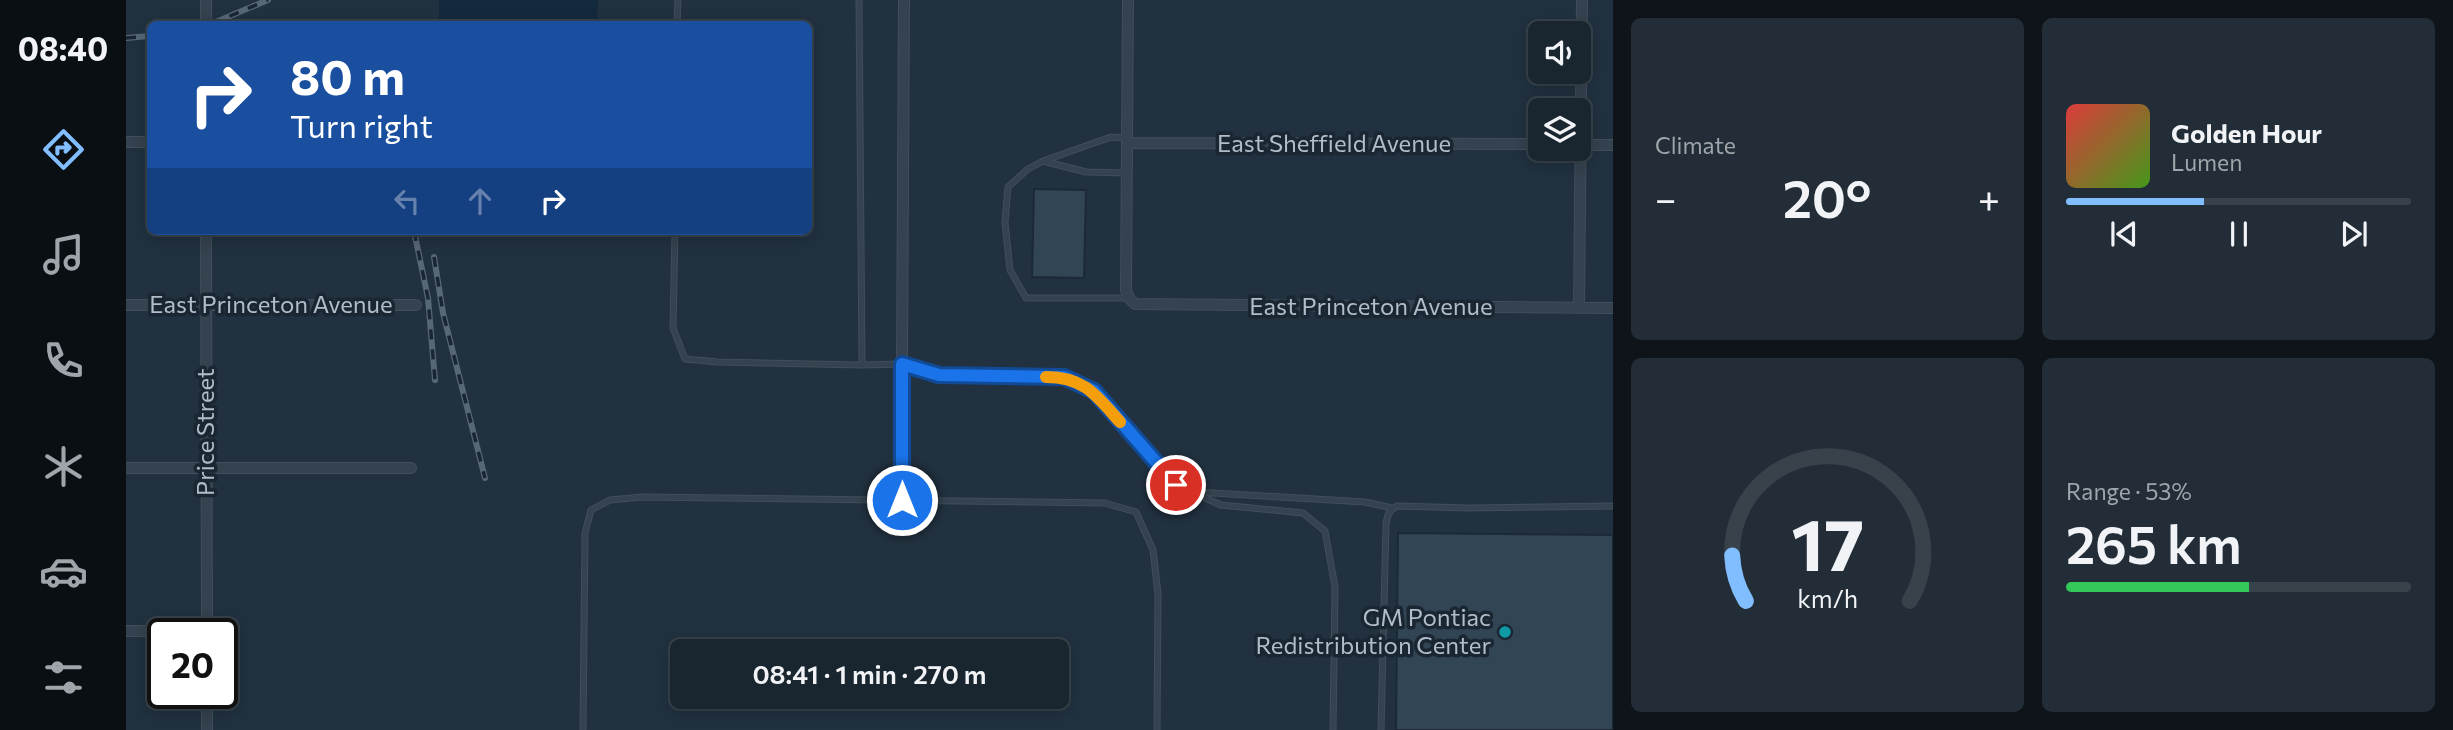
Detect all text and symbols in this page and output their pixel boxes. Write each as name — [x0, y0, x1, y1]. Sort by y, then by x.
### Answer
map controls — [1528, 21, 1591, 161]
button: sound — [1528, 21, 1591, 84]
text: 08:40 — [18, 28, 108, 68]
text: 80 m — [290, 45, 405, 105]
icon: right — [175, 49, 266, 140]
button: layers — [1528, 98, 1591, 161]
text: Turn right — [290, 105, 433, 145]
text: Golden Hour — [2171, 117, 2322, 148]
icon: directions — [39, 125, 88, 174]
street label: East Sheffield Avenue — [1217, 128, 1451, 157]
text: Climate — [1655, 131, 1736, 159]
text: Lumen — [2171, 148, 2242, 176]
text: 20° — [1783, 165, 1872, 229]
text: − — [1655, 174, 1677, 221]
text: + — [1978, 174, 2000, 221]
icon: left — [388, 182, 426, 220]
icon: ahead — [461, 182, 499, 220]
icon: right — [534, 182, 572, 220]
icon: previous — [2105, 215, 2143, 253]
icon: pause — [2220, 215, 2258, 253]
icon: next — [2335, 215, 2373, 253]
icon: music — [39, 230, 88, 279]
street label: East Princeton Avenue — [149, 289, 393, 318]
street label: East Princeton Avenue — [1249, 291, 1493, 320]
icon: phone — [39, 336, 88, 385]
street label: Price Street — [190, 368, 219, 496]
icon: climate — [39, 442, 88, 491]
pin — [1146, 455, 1206, 515]
position arrow — [865, 463, 939, 537]
icon: arrive — [1157, 466, 1195, 504]
text: Range · 53% — [2066, 477, 2192, 505]
text: 17 — [1791, 497, 1864, 586]
text: 265 km — [2066, 511, 2242, 575]
icon: car — [39, 547, 88, 596]
text: km/h — [1797, 583, 1858, 613]
place label: GM Pontiac Redistribution Center — [1256, 602, 1491, 659]
speed limit sign: 20 — [147, 618, 238, 709]
marker: GM Pontiac Redistribution Center — [1497, 624, 1513, 640]
icon: filters — [39, 653, 88, 702]
text: 08:41 · 1 min · 270 m — [752, 658, 987, 689]

